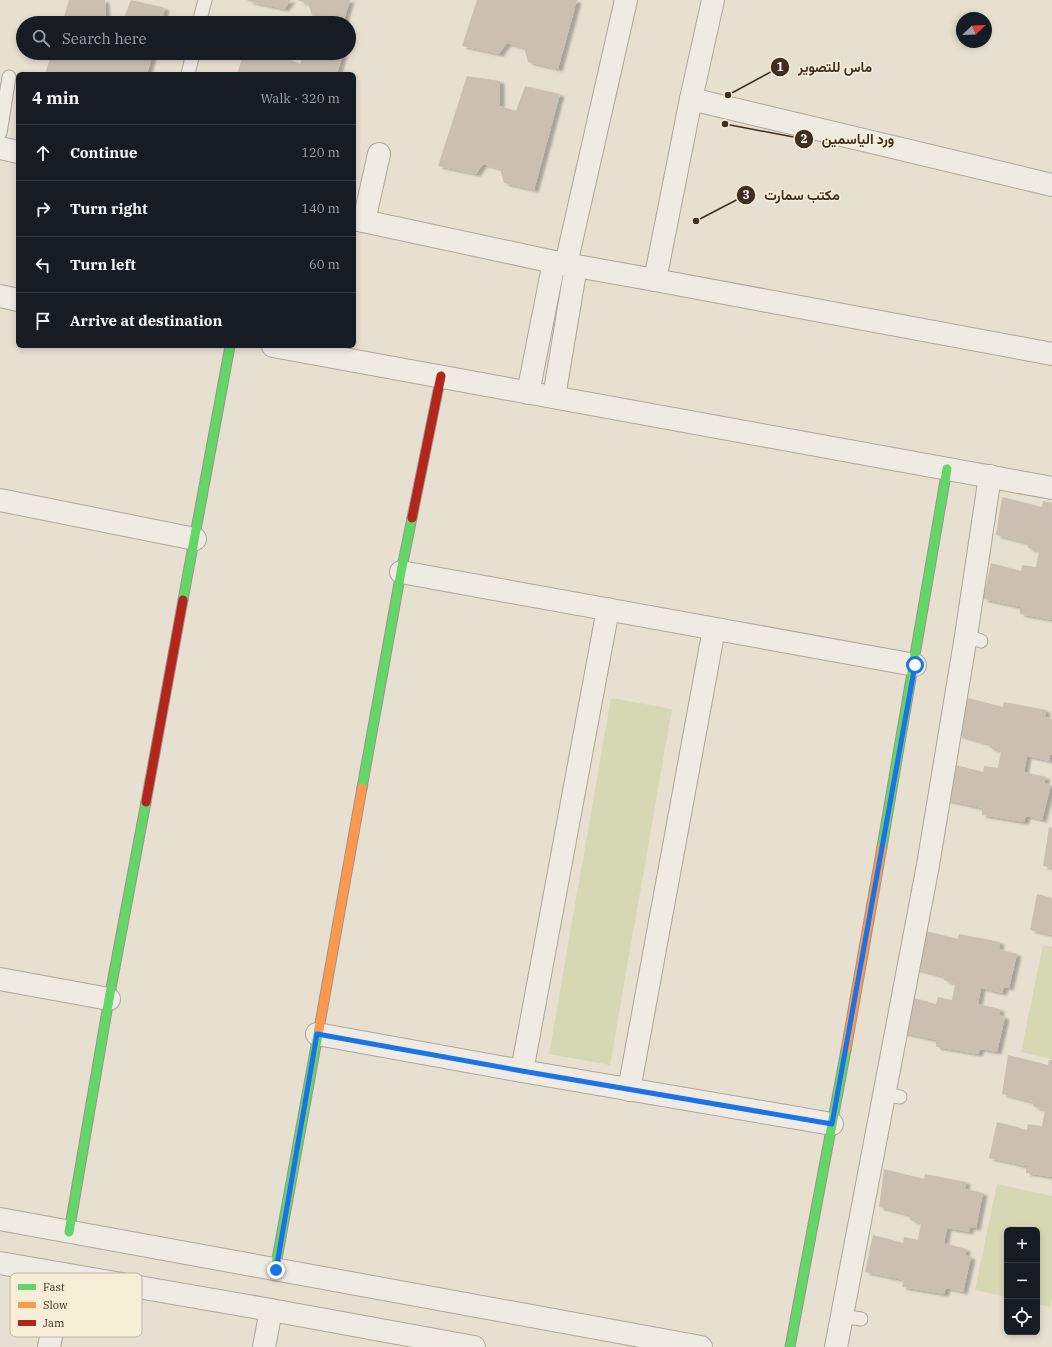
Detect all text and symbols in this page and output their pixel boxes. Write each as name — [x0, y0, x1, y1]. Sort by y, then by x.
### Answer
north arrow — [956, 12, 992, 48]
search box — [16, 16, 356, 60]
icon: search — [30, 27, 52, 49]
text: Search here — [62, 29, 147, 48]
callout: ماس للتصوير — [770, 54, 880, 80]
text: ماس للتصوير — [797, 58, 872, 76]
text: 1 — [776, 59, 784, 74]
text: 4 min — [32, 87, 80, 109]
text: Walk · 320 m — [261, 90, 340, 107]
callout: ورد الياسمين — [794, 126, 902, 152]
text: ورد الياسمين — [822, 130, 894, 148]
text: 2 — [800, 131, 808, 146]
icon: ahead — [32, 142, 54, 164]
text: Continue — [70, 143, 137, 162]
text: 120 m — [301, 144, 340, 161]
callout: مكتب سمارت — [736, 182, 848, 208]
text: مكتب سمارت — [764, 186, 840, 204]
text: 3 — [742, 187, 750, 202]
icon: right — [32, 198, 54, 220]
text: Turn right — [70, 199, 148, 218]
text: 140 m — [301, 200, 340, 217]
icon: left — [32, 254, 54, 276]
text: Turn left — [70, 255, 136, 274]
text: 60 m — [309, 256, 340, 273]
icon: arrive — [32, 310, 54, 332]
text: Arrive at destination — [70, 311, 222, 330]
route start — [906, 656, 924, 674]
map controls — [1004, 1227, 1040, 1335]
button: + — [1004, 1227, 1040, 1263]
route end — [267, 1261, 285, 1279]
button: − — [1004, 1263, 1040, 1299]
legend — [10, 1273, 142, 1337]
text: Fast — [43, 1280, 65, 1294]
text: Slow — [43, 1298, 68, 1312]
button: locate — [1004, 1299, 1040, 1335]
text: Jam — [43, 1316, 65, 1330]

